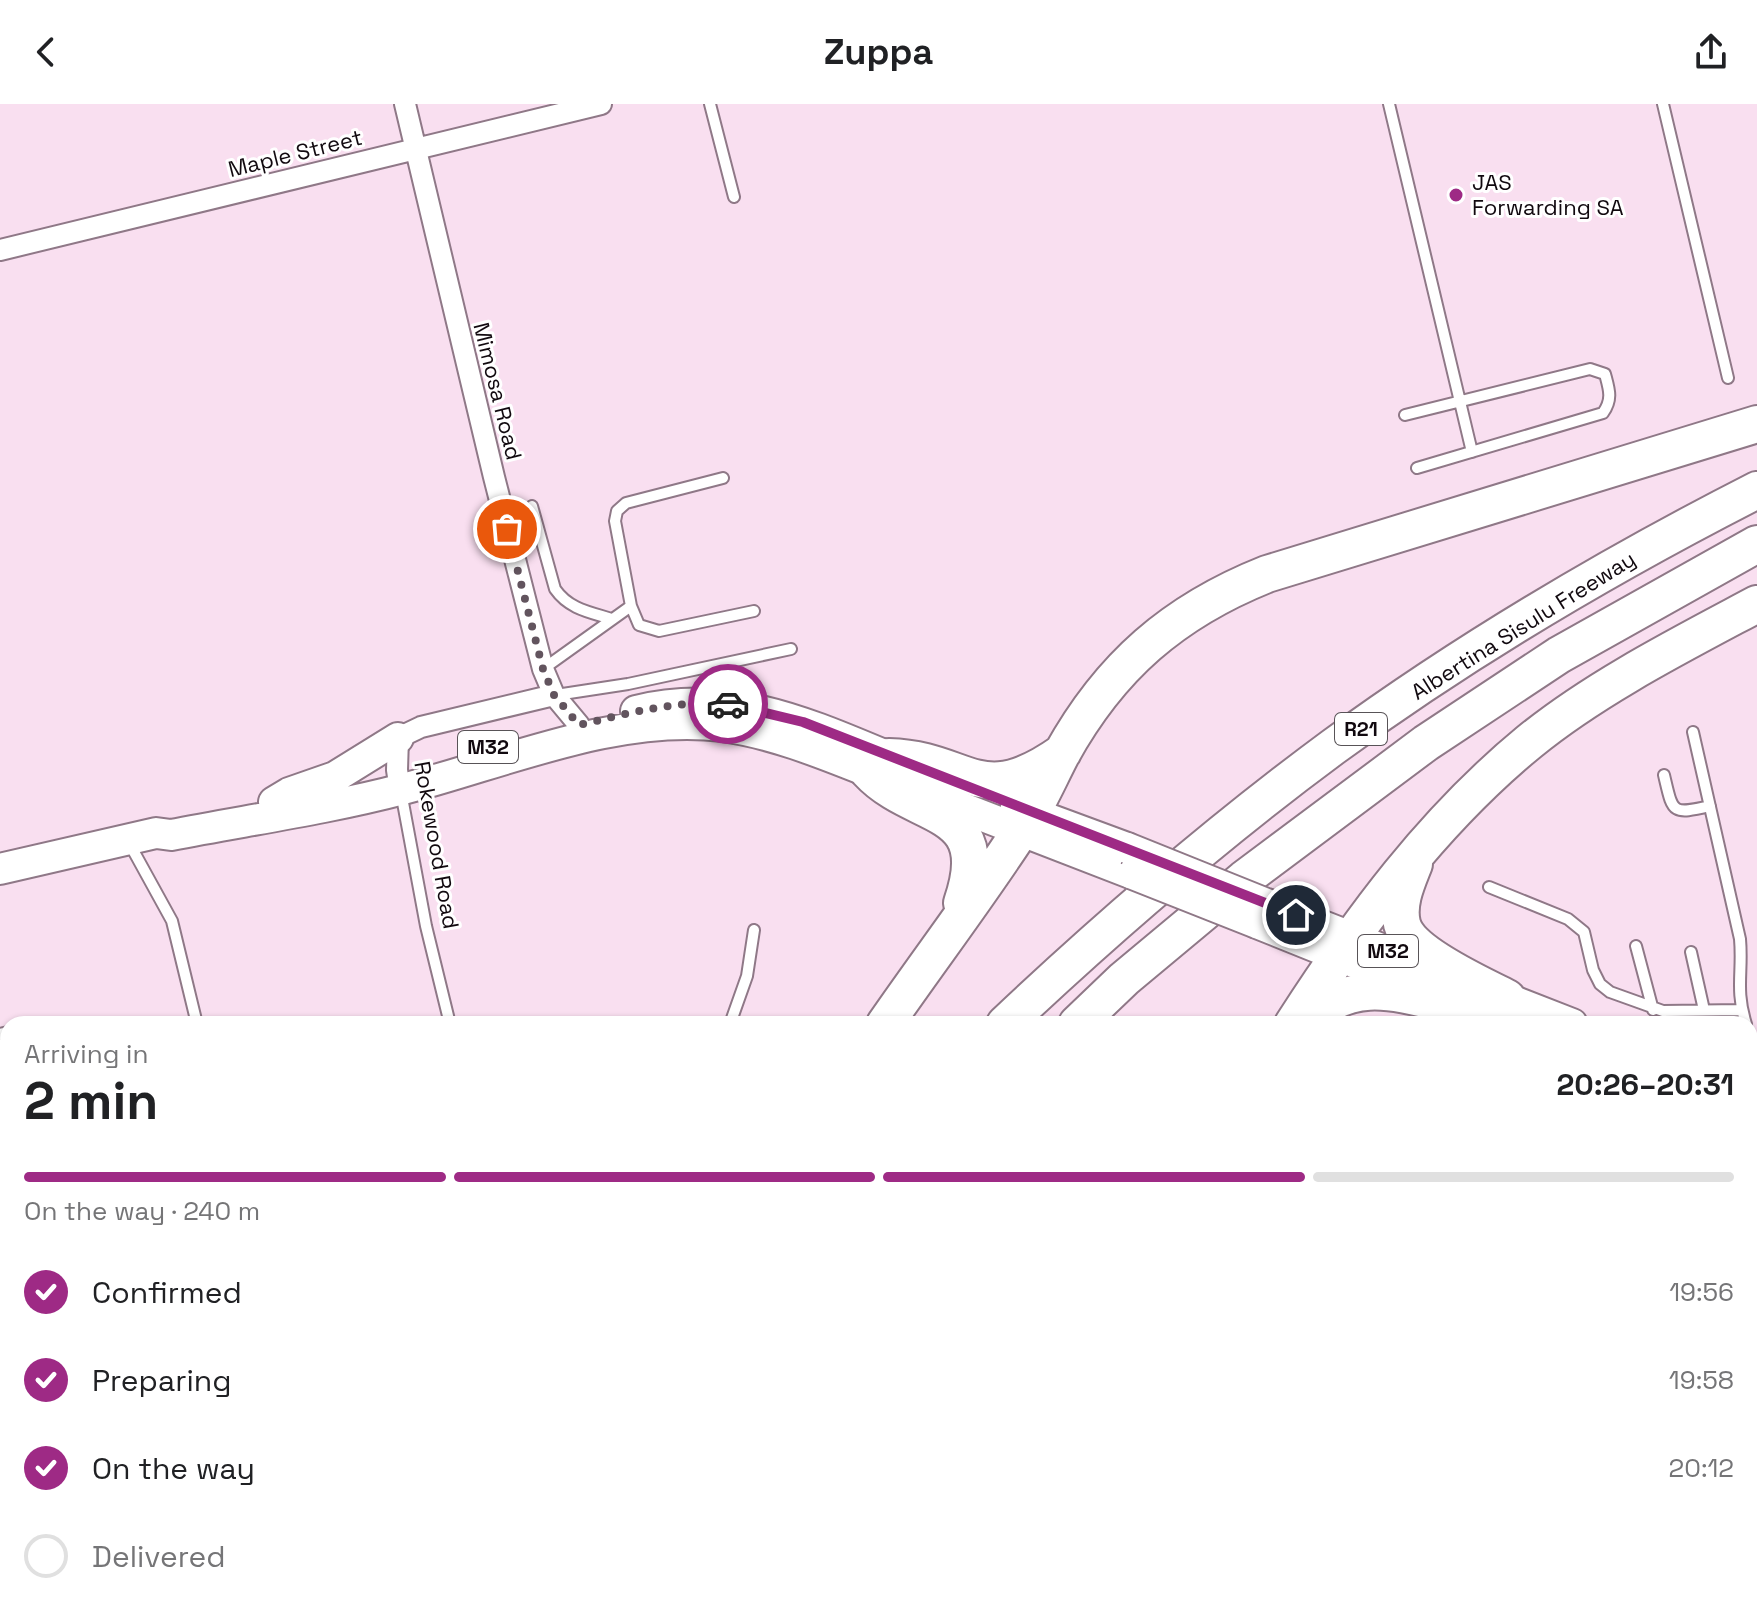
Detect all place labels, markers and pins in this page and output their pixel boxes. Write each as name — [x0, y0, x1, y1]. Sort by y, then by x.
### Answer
place label: JAS Forwarding SA — [1472, 168, 1624, 221]
marker: JAS Forwarding SA — [1447, 186, 1465, 204]
pin — [473, 495, 541, 563]
pin — [1262, 881, 1330, 949]

